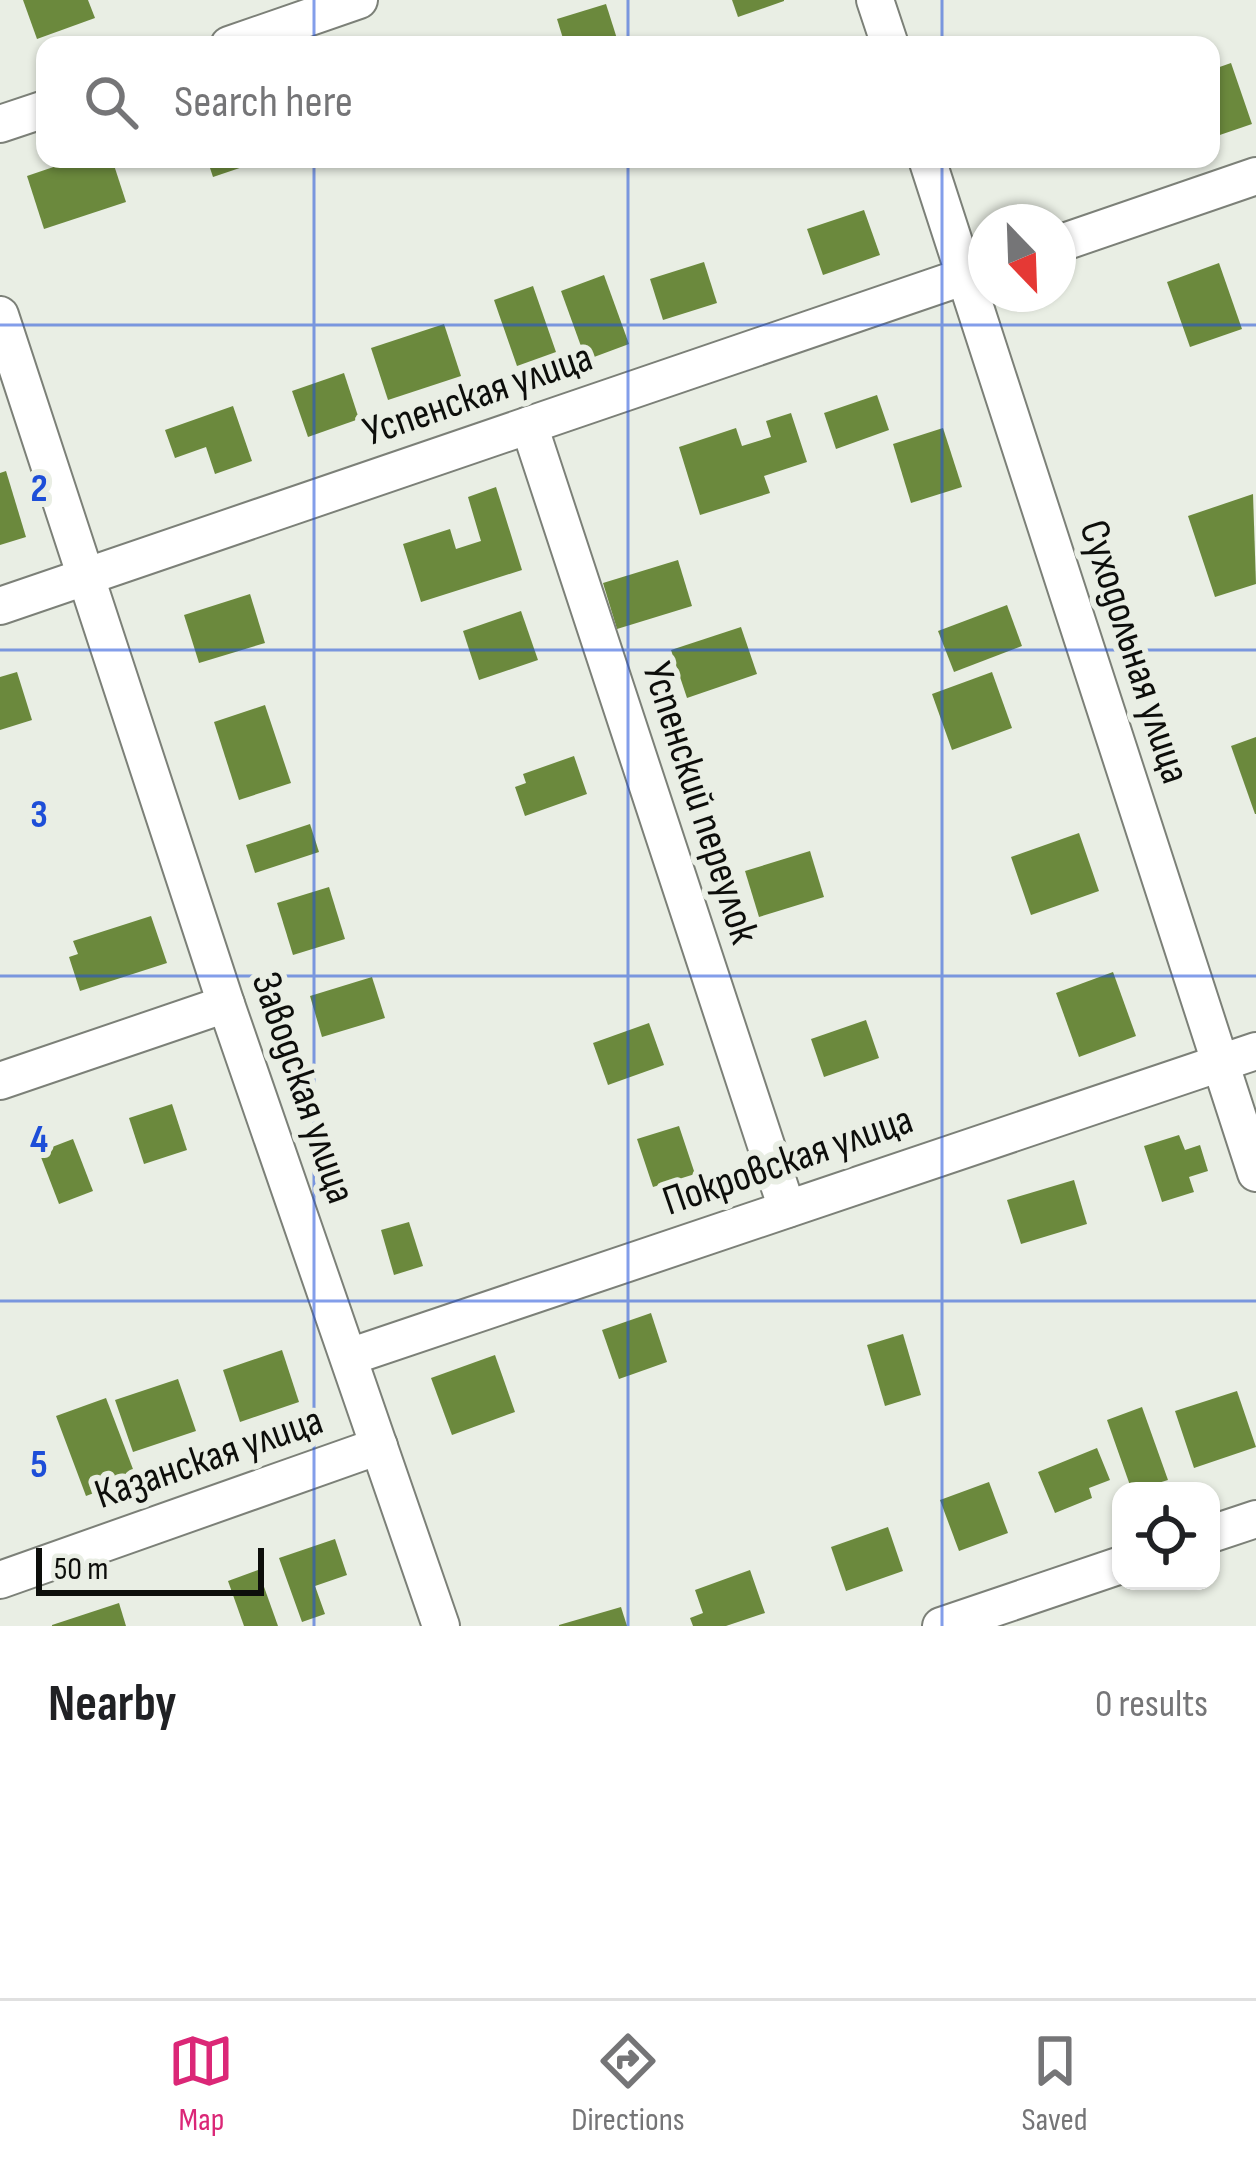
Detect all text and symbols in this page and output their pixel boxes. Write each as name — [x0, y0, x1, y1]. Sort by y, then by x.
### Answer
search box — [36, 36, 1220, 168]
icon: search — [78, 69, 144, 135]
text: Search here — [174, 75, 353, 130]
north arrow — [968, 204, 1076, 312]
street label: Успенская улица — [357, 332, 599, 458]
text: 2 — [30, 466, 48, 513]
street label: Суходольная улица — [1067, 514, 1201, 790]
street label: Успенский переулок — [631, 656, 769, 950]
text: 3 — [30, 792, 48, 839]
street label: Заводская улица — [240, 966, 366, 1210]
street label: Покровская улица — [656, 1094, 920, 1228]
text: 4 — [30, 1117, 48, 1164]
street label: Казанская улица — [88, 1395, 330, 1521]
text: 5 — [30, 1442, 48, 1489]
map controls — [1112, 1482, 1220, 1590]
button: locate — [1112, 1482, 1220, 1590]
scale bar — [36, 1542, 264, 1595]
text: 50 m — [54, 1549, 108, 1589]
text: Nearby — [48, 1674, 177, 1735]
text: 0 results — [1095, 1681, 1208, 1728]
tab: Map — [168, 2028, 234, 2140]
tab: Directions — [571, 2028, 685, 2140]
tab: Saved — [1021, 2028, 1088, 2140]

